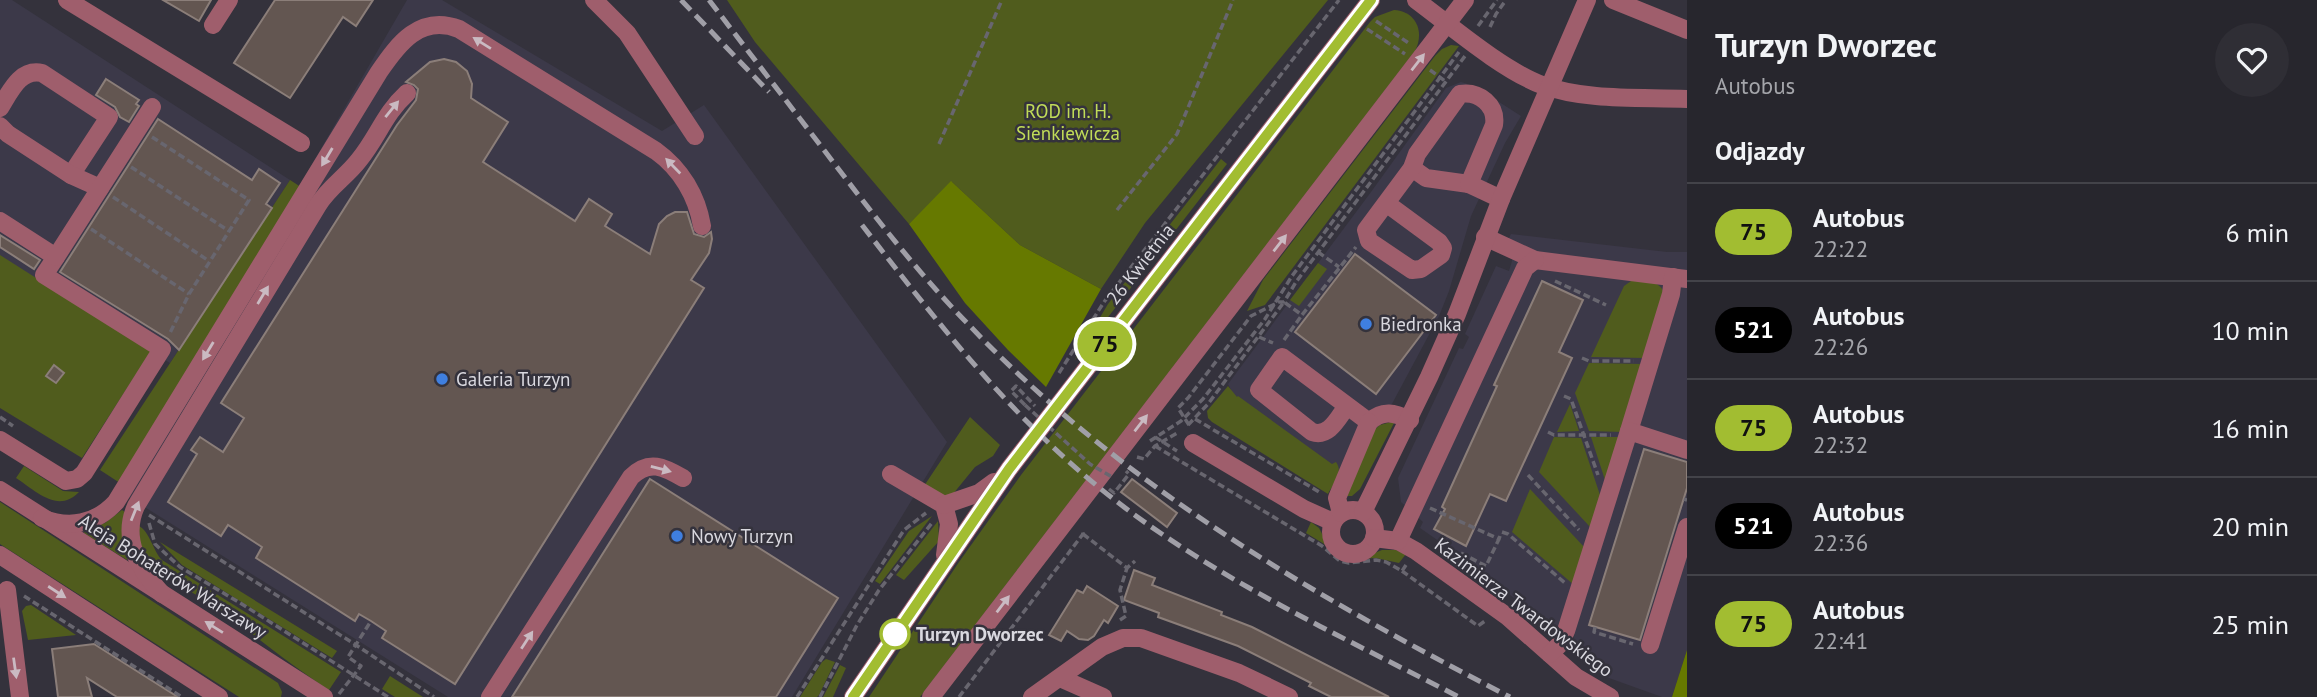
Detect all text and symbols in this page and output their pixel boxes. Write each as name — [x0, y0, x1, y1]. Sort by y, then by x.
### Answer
text: Turzyn Dworzec — [1715, 23, 1937, 66]
button: heart — [2215, 23, 2289, 97]
one-way arrow — [472, 37, 491, 50]
one-way arrow — [1410, 53, 1424, 71]
text: Autobus — [1715, 71, 1795, 100]
park label: ROD im. H. Sienkiewicza — [1016, 99, 1120, 145]
one-way arrow — [384, 100, 399, 117]
text: Odjazdy — [1715, 134, 1805, 167]
one-way arrow — [320, 148, 333, 167]
one-way arrow — [665, 158, 681, 175]
text: Autobus — [1813, 201, 1905, 234]
text: 75 — [1740, 216, 1767, 247]
text: 6 min — [2226, 216, 2289, 249]
street label: 26 Kwietnia — [1101, 219, 1179, 309]
one-way arrow — [1272, 234, 1286, 252]
text: 22:22 — [1813, 234, 1868, 263]
one-way arrow — [257, 285, 270, 304]
text: Autobus — [1813, 299, 1905, 332]
place label: Biedronka — [1380, 312, 1462, 336]
text: 521 — [1733, 314, 1774, 345]
text: 10 min — [2211, 314, 2289, 347]
marker: Biedronka — [1358, 316, 1374, 332]
line badge: 75 — [1074, 321, 1136, 367]
text: 75 — [1091, 328, 1119, 359]
text: 22:26 — [1813, 332, 1868, 361]
one-way arrow — [202, 342, 214, 361]
place label: Galeria Turzyn — [456, 367, 571, 391]
marker: Galeria Turzyn — [434, 371, 450, 387]
text: Autobus — [1813, 397, 1905, 430]
text: 75 — [1740, 412, 1767, 443]
text: 16 min — [2211, 412, 2289, 445]
one-way arrow — [1133, 414, 1147, 432]
text: 22:32 — [1813, 430, 1868, 459]
one-way arrow — [650, 464, 672, 475]
text: Autobus — [1813, 495, 1905, 528]
one-way arrow — [130, 501, 141, 522]
street label: Aleja Bohaterów Warszawy — [75, 508, 272, 644]
text: 521 — [1733, 510, 1774, 541]
text: 20 min — [2211, 510, 2289, 543]
place label: Nowy Turzyn — [691, 524, 793, 548]
marker: Nowy Turzyn — [669, 528, 685, 544]
text: 22:36 — [1813, 528, 1868, 557]
street label: Kazimierza Twardowskiego — [1430, 532, 1618, 682]
one-way arrow — [48, 585, 67, 598]
text: Autobus — [1813, 593, 1905, 626]
one-way arrow — [995, 595, 1009, 613]
text: 75 — [1740, 608, 1767, 639]
text: 25 min — [2211, 608, 2289, 641]
marker: Turzyn Dworzec — [880, 619, 910, 649]
one-way arrow — [205, 621, 224, 634]
place label: Turzyn Dworzec — [916, 622, 1044, 646]
text: 22:41 — [1813, 626, 1868, 655]
one-way arrow — [520, 630, 533, 649]
one-way arrow — [10, 657, 21, 679]

